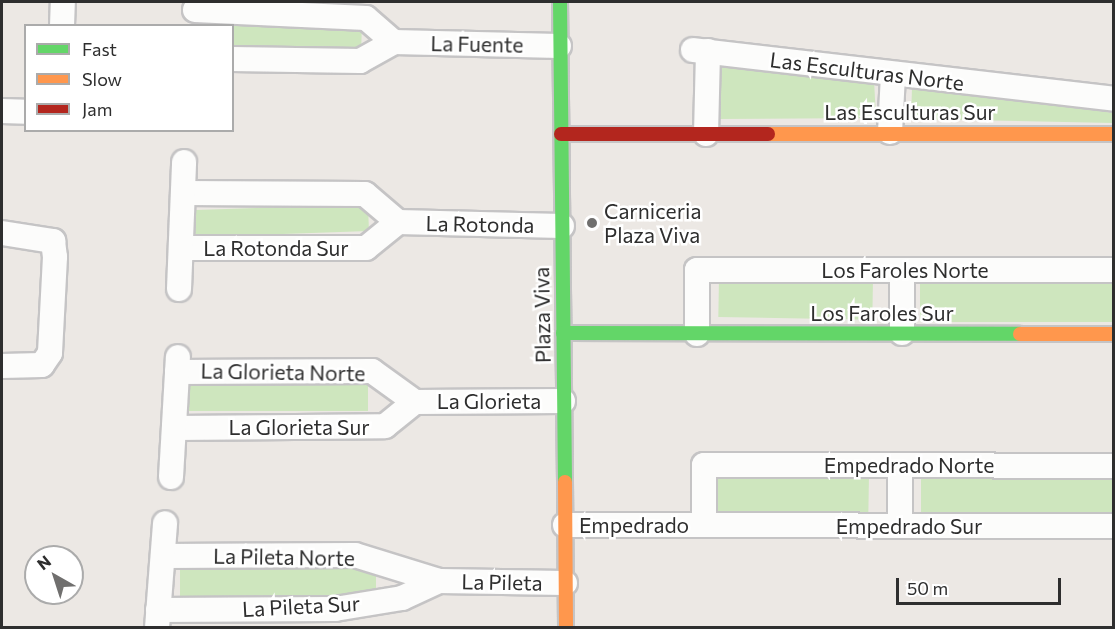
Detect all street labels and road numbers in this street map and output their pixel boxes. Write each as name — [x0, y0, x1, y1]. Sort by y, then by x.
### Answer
street label: La Fuente — [430, 31, 524, 57]
street label: Las Esculturas Norte — [769, 47, 965, 95]
street label: Las Esculturas Sur — [824, 99, 996, 125]
street label: La Rotonda — [425, 210, 535, 238]
street label: La Rotonda Sur — [203, 235, 349, 261]
street label: Los Faroles Norte — [821, 257, 989, 283]
street label: Plaza Viva — [529, 267, 555, 363]
street label: Los Faroles Sur — [810, 300, 954, 326]
street label: La Glorieta Norte — [200, 358, 366, 386]
street label: La Glorieta — [437, 388, 541, 414]
street label: La Glorieta Sur — [228, 414, 370, 440]
street label: Empedrado Norte — [824, 452, 994, 478]
street label: Empedrado — [579, 512, 689, 538]
street label: Empedrado Sur — [836, 513, 982, 539]
street label: La Pileta Norte — [213, 543, 355, 571]
street label: La Pileta — [461, 569, 543, 595]
street label: La Pileta Sur — [241, 590, 361, 622]

